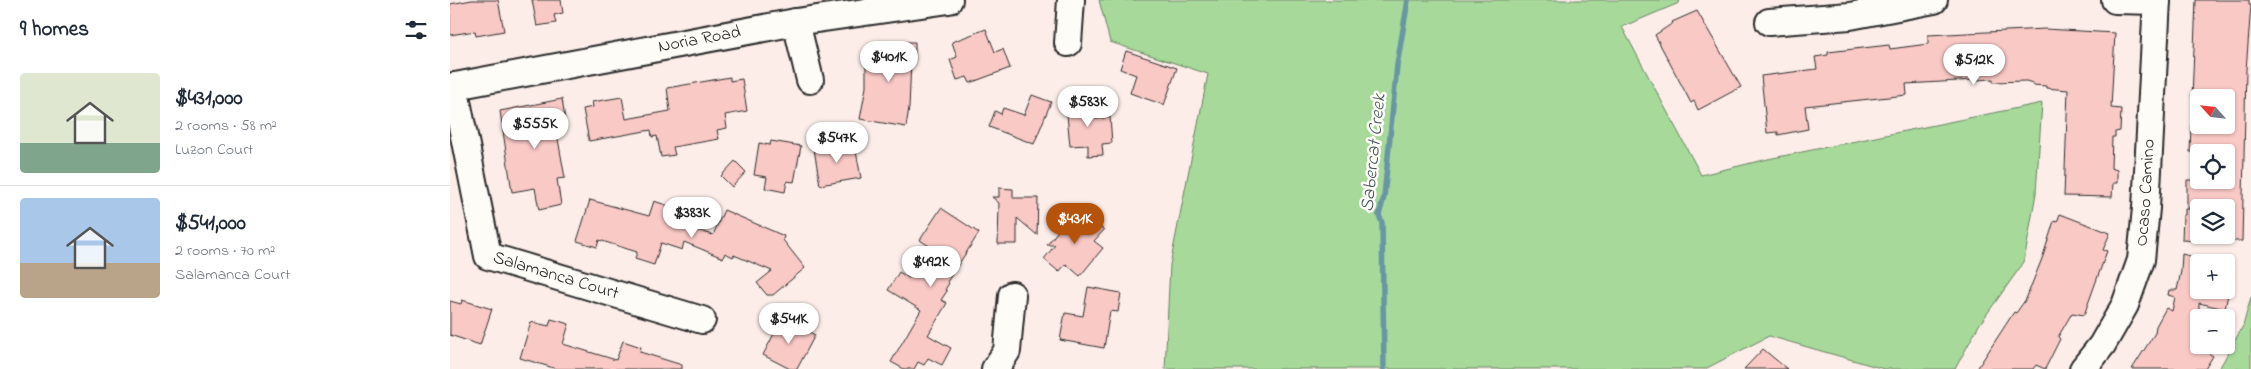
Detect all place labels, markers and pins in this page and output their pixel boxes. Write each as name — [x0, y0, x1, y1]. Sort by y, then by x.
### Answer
pin: $401K — [854, 41, 924, 83]
pin: $512K — [1939, 44, 2009, 86]
pin: $583K — [1053, 86, 1123, 128]
pin: $555K — [500, 108, 570, 150]
pin: $547K — [802, 121, 872, 164]
pin: $383K — [657, 196, 727, 239]
pin: $431K — [1040, 202, 1110, 245]
pin: $492K — [896, 246, 966, 288]
pin: $541K — [754, 302, 824, 345]

